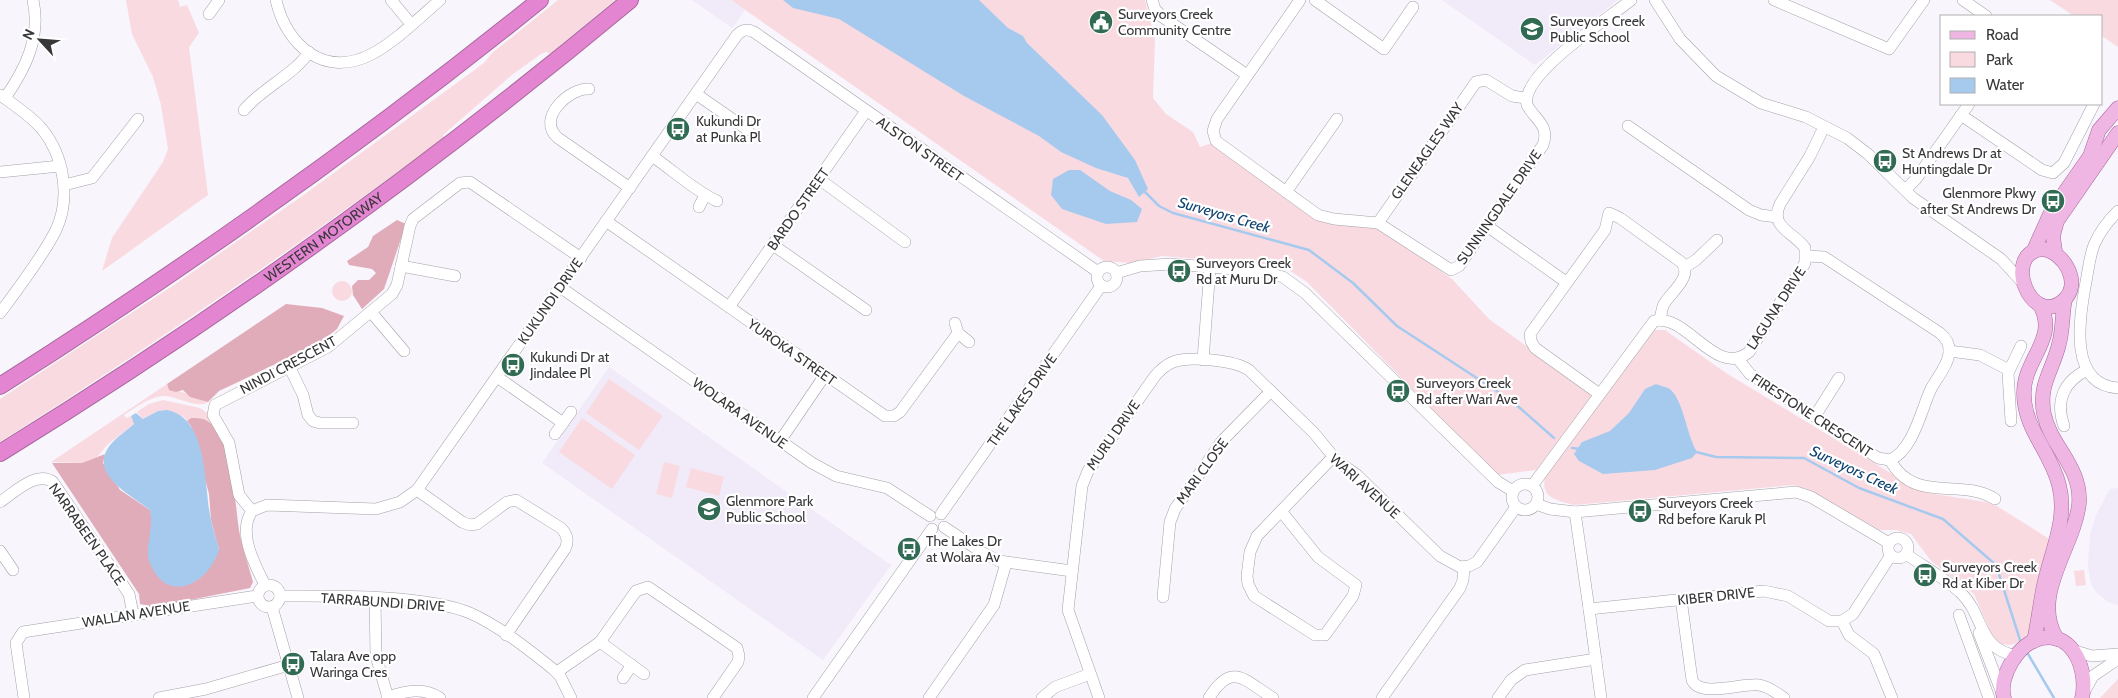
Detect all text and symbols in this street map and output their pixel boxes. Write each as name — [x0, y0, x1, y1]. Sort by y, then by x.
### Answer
place label: Surveyors Creek Community Centre — [1118, 5, 1231, 39]
public building icon: Surveyors Creek Community Centre — [1088, 9, 1114, 35]
place label: Surveyors Creek Public School — [1550, 12, 1646, 46]
north arrow — [15, 15, 65, 65]
legend — [1940, 15, 2103, 105]
school or university icon: Surveyors Creek Public School — [1519, 16, 1545, 42]
text: N — [18, 26, 39, 43]
text: Road — [1986, 26, 2019, 44]
text: Park — [1986, 51, 2013, 69]
text: Water — [1986, 76, 2024, 94]
street label: GLENEAGLES WAY — [1387, 98, 1468, 203]
place label: Kukundi Dr at Punka Pl — [696, 112, 762, 146]
street label: ALSTON STREET — [873, 112, 967, 186]
bus stop icon: Kukundi Dr at Punka Pl — [665, 116, 691, 142]
place label: St Andrews Dr at Huntingdale Dr — [1902, 144, 2002, 178]
street label: SUNNINGDALE DRIVE — [1453, 146, 1545, 268]
bus stop icon: St Andrews Dr at Huntingdale Dr — [1872, 148, 1898, 174]
street label: BARDO STREET — [763, 164, 833, 254]
place label: Glenmore Pkwy after St Andrews Dr — [1920, 184, 2037, 218]
street label: WESTERN MOTORWAY — [260, 188, 387, 286]
bus stop icon: Glenmore Pkwy after St Andrews Dr — [2040, 188, 2066, 214]
water label: Surveyors Creek — [1176, 193, 1272, 237]
street label: KUKUNDI DRIVE — [514, 254, 587, 348]
place label: Surveyors Creek Rd at Muru Dr — [1196, 254, 1292, 288]
bus stop icon: Surveyors Creek Rd at Muru Dr — [1166, 258, 1192, 284]
street label: LAGUNA DRIVE — [1743, 263, 1810, 353]
street label: YUROKA STREET — [743, 314, 840, 390]
street label: NINDI CRESCENT — [237, 332, 340, 398]
place label: Kukundi Dr at Jindalee Pl — [529, 348, 609, 382]
street label: THE LAKES DRIVE — [983, 350, 1061, 450]
bus stop icon: Kukundi Dr at Jindalee Pl — [500, 352, 526, 378]
street label: FIRESTONE CRESCENT — [1748, 369, 1876, 461]
street label: WOLARA AVENUE — [689, 374, 791, 453]
place label: Surveyors Creek Rd after Wari Ave — [1416, 374, 1518, 408]
bus stop icon: Surveyors Creek Rd after Wari Ave — [1385, 378, 1411, 404]
street label: MURU DRIVE — [1082, 396, 1144, 474]
street label: MARI CLOSE — [1172, 434, 1232, 508]
water label: Surveyors Creek — [1807, 442, 1901, 498]
street label: WARI AVENUE — [1326, 450, 1404, 522]
street label: NARRABEEN PLACE — [45, 479, 129, 589]
place label: Glenmore Park Public School — [726, 492, 814, 526]
place label: Surveyors Creek Rd before Karuk Pl — [1658, 494, 1767, 528]
school or university icon: Glenmore Park Public School — [696, 496, 722, 522]
bus stop icon: Surveyors Creek Rd before Karuk Pl — [1627, 498, 1653, 524]
place label: The Lakes Dr at Wolara Av — [926, 532, 1002, 566]
bus stop icon: The Lakes Dr at Wolara Av — [896, 536, 922, 562]
place label: Surveyors Creek Rd at Kiber Dr — [1942, 558, 2038, 592]
bus stop icon: Surveyors Creek Rd at Kiber Dr — [1912, 562, 1938, 588]
street label: KIBER DRIVE — [1676, 583, 1756, 609]
street label: TARRABUNDI DRIVE — [320, 589, 446, 615]
street label: WALLAN AVENUE — [81, 597, 191, 631]
place label: Talara Ave opp Waringa Cres — [310, 647, 396, 681]
bus stop icon: Talara Ave opp Waringa Cres — [280, 651, 306, 677]

